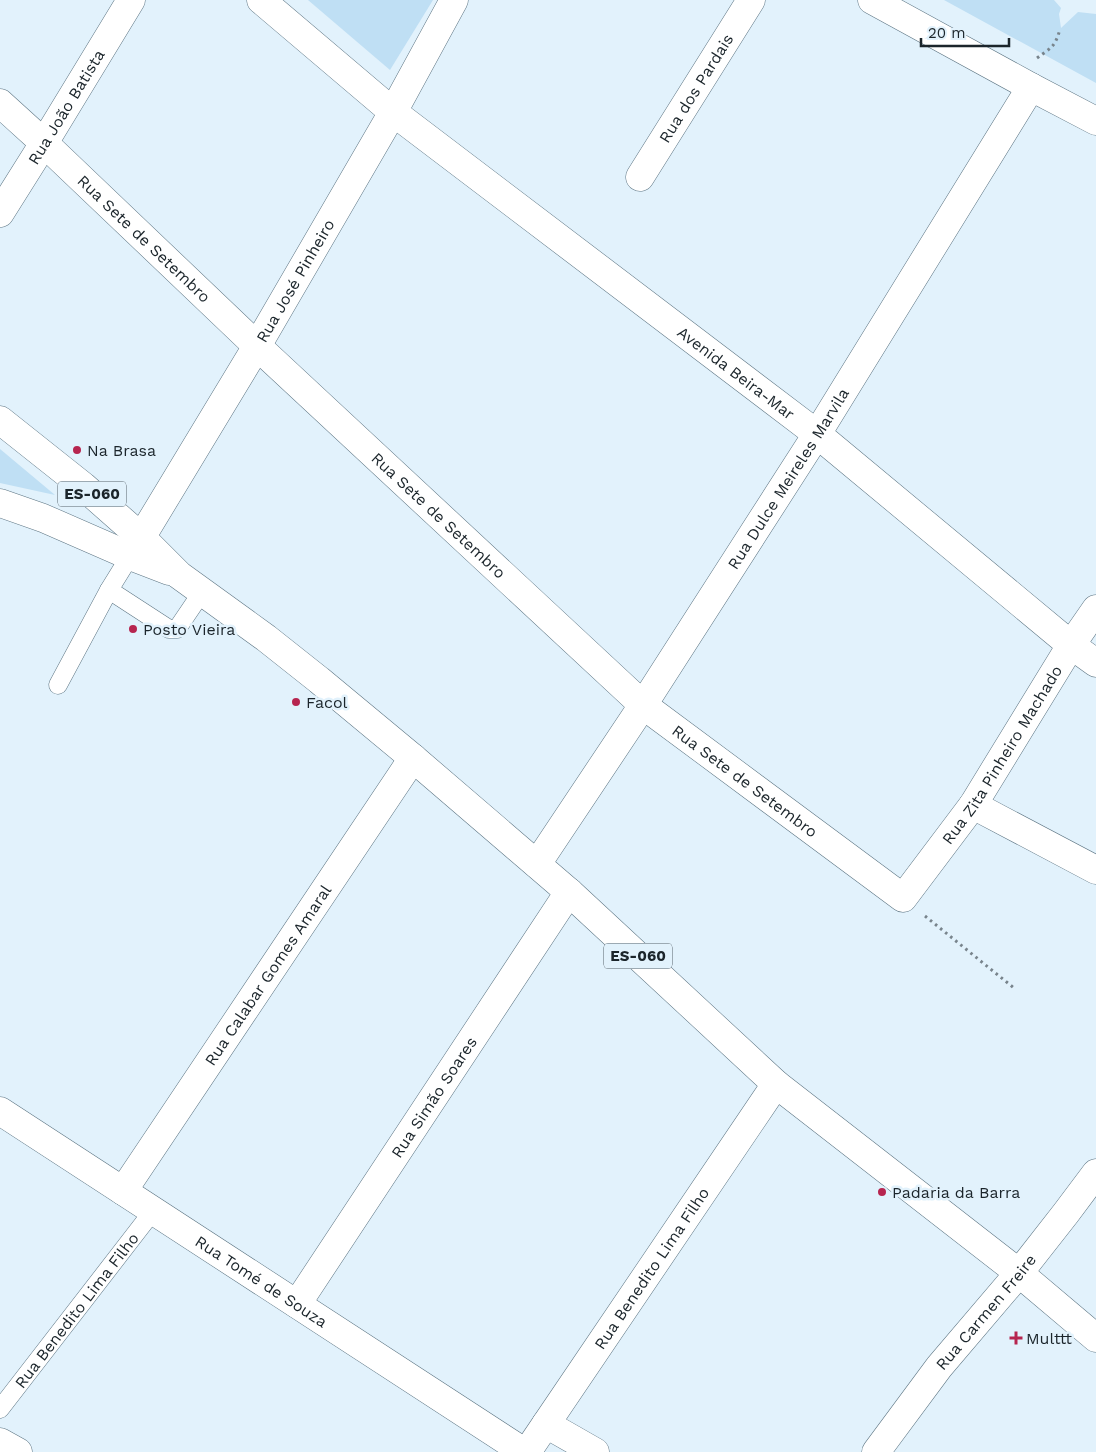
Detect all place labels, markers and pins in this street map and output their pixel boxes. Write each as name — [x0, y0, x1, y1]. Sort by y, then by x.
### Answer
place label: Na Brasa — [87, 441, 156, 460]
marker: Na Brasa — [71, 444, 83, 456]
place label: Posto Vieira — [143, 620, 235, 639]
marker: Posto Vieira — [127, 623, 139, 635]
place label: Facol — [306, 693, 348, 712]
marker: Facol — [290, 696, 302, 708]
place label: Padaria da Barra — [892, 1183, 1020, 1202]
marker: Padaria da Barra — [876, 1186, 888, 1198]
place label: Multtt — [1026, 1329, 1072, 1348]
marker: Multtt — [1010, 1332, 1022, 1344]

